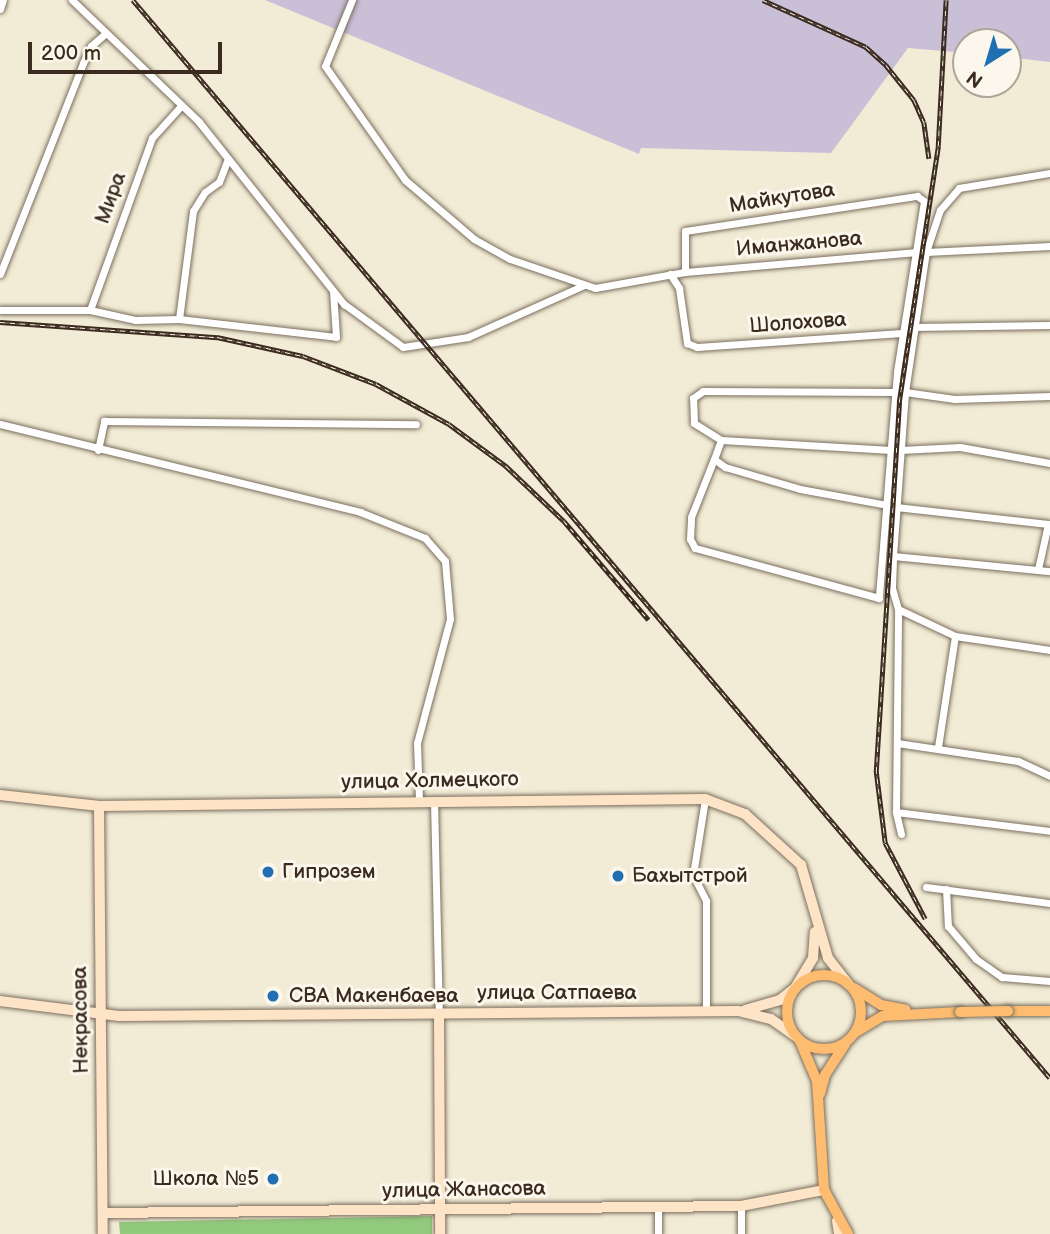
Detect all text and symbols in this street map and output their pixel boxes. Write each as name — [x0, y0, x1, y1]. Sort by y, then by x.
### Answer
scale bar — [32, 28, 226, 72]
north arrow — [952, 28, 1022, 98]
text: 200 m — [41, 41, 101, 66]
text: N — [963, 65, 988, 92]
street label: Мира — [90, 169, 132, 227]
street label: Майкутова — [727, 177, 837, 219]
street label: Иманжанова — [735, 226, 863, 262]
street label: Шолохова — [749, 307, 847, 339]
street label: улица Холмецкого — [341, 767, 519, 795]
place label: Гипрозем — [282, 859, 376, 885]
place label: Бахытстрой — [632, 863, 748, 889]
marker: Гипрозем — [260, 864, 276, 880]
marker: Бахытстрой — [610, 868, 626, 884]
street label: Некрасова — [67, 966, 95, 1074]
street label: улица Сатпаева — [477, 980, 637, 1006]
place label: СВА Макенбаева — [289, 983, 459, 1009]
marker: СВА Макенбаева — [263, 986, 283, 1006]
place label: Школа №5 — [153, 1166, 259, 1192]
marker: Школа №5 — [265, 1171, 281, 1187]
street label: улица Жанасова — [382, 1176, 546, 1204]

